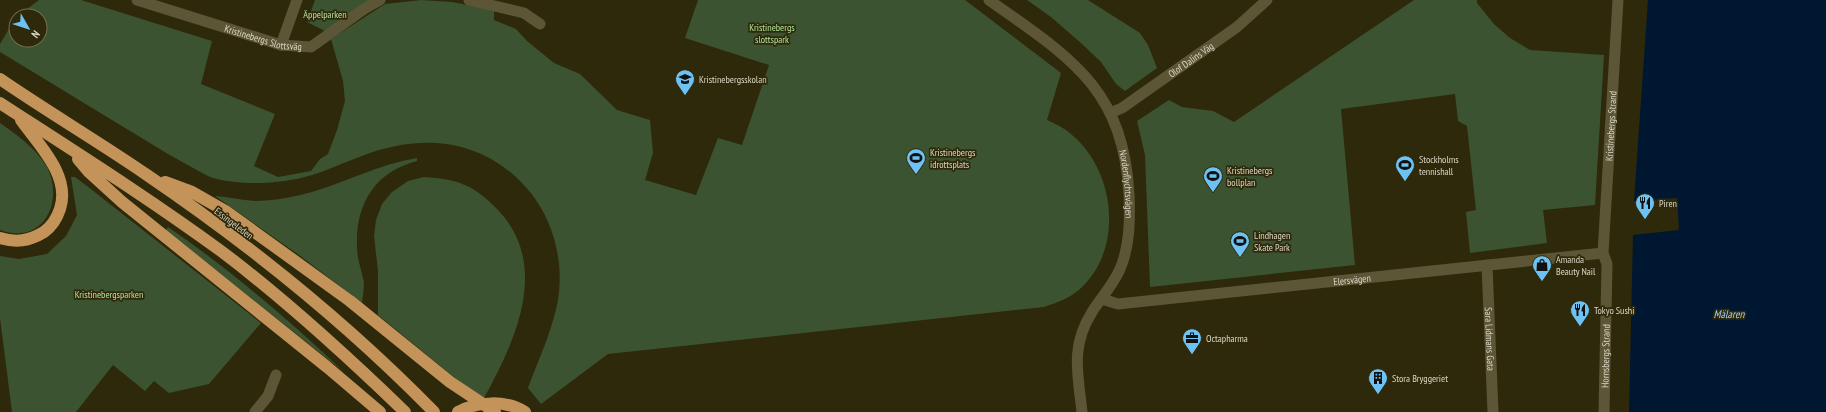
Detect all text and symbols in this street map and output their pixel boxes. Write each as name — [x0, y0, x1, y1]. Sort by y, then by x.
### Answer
north arrow — [8, 8, 48, 48]
park label: Äppelparken — [303, 8, 347, 21]
park label: Kristinebergs slottspark — [749, 21, 795, 46]
street label: Kristinebergs Slottsväg — [223, 22, 302, 53]
text: N — [28, 28, 43, 41]
street label: Olof Dalins Väg — [1166, 40, 1216, 81]
school or university icon: Kristinebergsskolan — [674, 68, 696, 96]
place label: Kristinebergsskolan — [699, 73, 767, 86]
street label: Kristinebergs Strand — [1602, 91, 1620, 161]
place label: Kristinebergs idrottsplats — [930, 146, 976, 171]
sports icon: Kristinebergs idrottsplats — [905, 147, 927, 175]
street label: Nordenflychtsvägen — [1116, 149, 1135, 218]
place label: Stockholms tennishall — [1419, 153, 1459, 178]
sports icon: Stockholms tennishall — [1394, 154, 1416, 182]
place label: Kristinebergs bollplan — [1227, 164, 1273, 189]
sports icon: Kristinebergs bollplan — [1202, 165, 1224, 193]
restaurant icon: Piren — [1634, 192, 1656, 220]
place label: Piren — [1659, 197, 1677, 210]
street label: Essingeleden — [212, 205, 256, 242]
place label: Lindhagen Skate Park — [1254, 229, 1290, 254]
sports icon: Lindhagen Skate Park — [1229, 230, 1251, 258]
place label: Amanda Beauty Nail — [1556, 253, 1596, 278]
shop icon: Amanda Beauty Nail — [1531, 254, 1553, 282]
street label: Elersvägen — [1333, 271, 1371, 288]
park label: Kristinebergsparken — [75, 288, 143, 301]
restaurant icon: Tokyo Sushi — [1569, 299, 1591, 327]
place label: Tokyo Sushi — [1594, 304, 1634, 317]
street label: Sara Lidmans Gata — [1482, 307, 1497, 371]
water label: Mälaren — [1714, 307, 1746, 321]
street label: Hornsbergs Strand — [1598, 324, 1613, 388]
office icon: Octapharma — [1181, 327, 1203, 355]
place label: Octapharma — [1206, 332, 1248, 345]
building icon: Stora Bryggeriet — [1367, 367, 1389, 395]
place label: Stora Bryggeriet — [1392, 372, 1448, 385]

